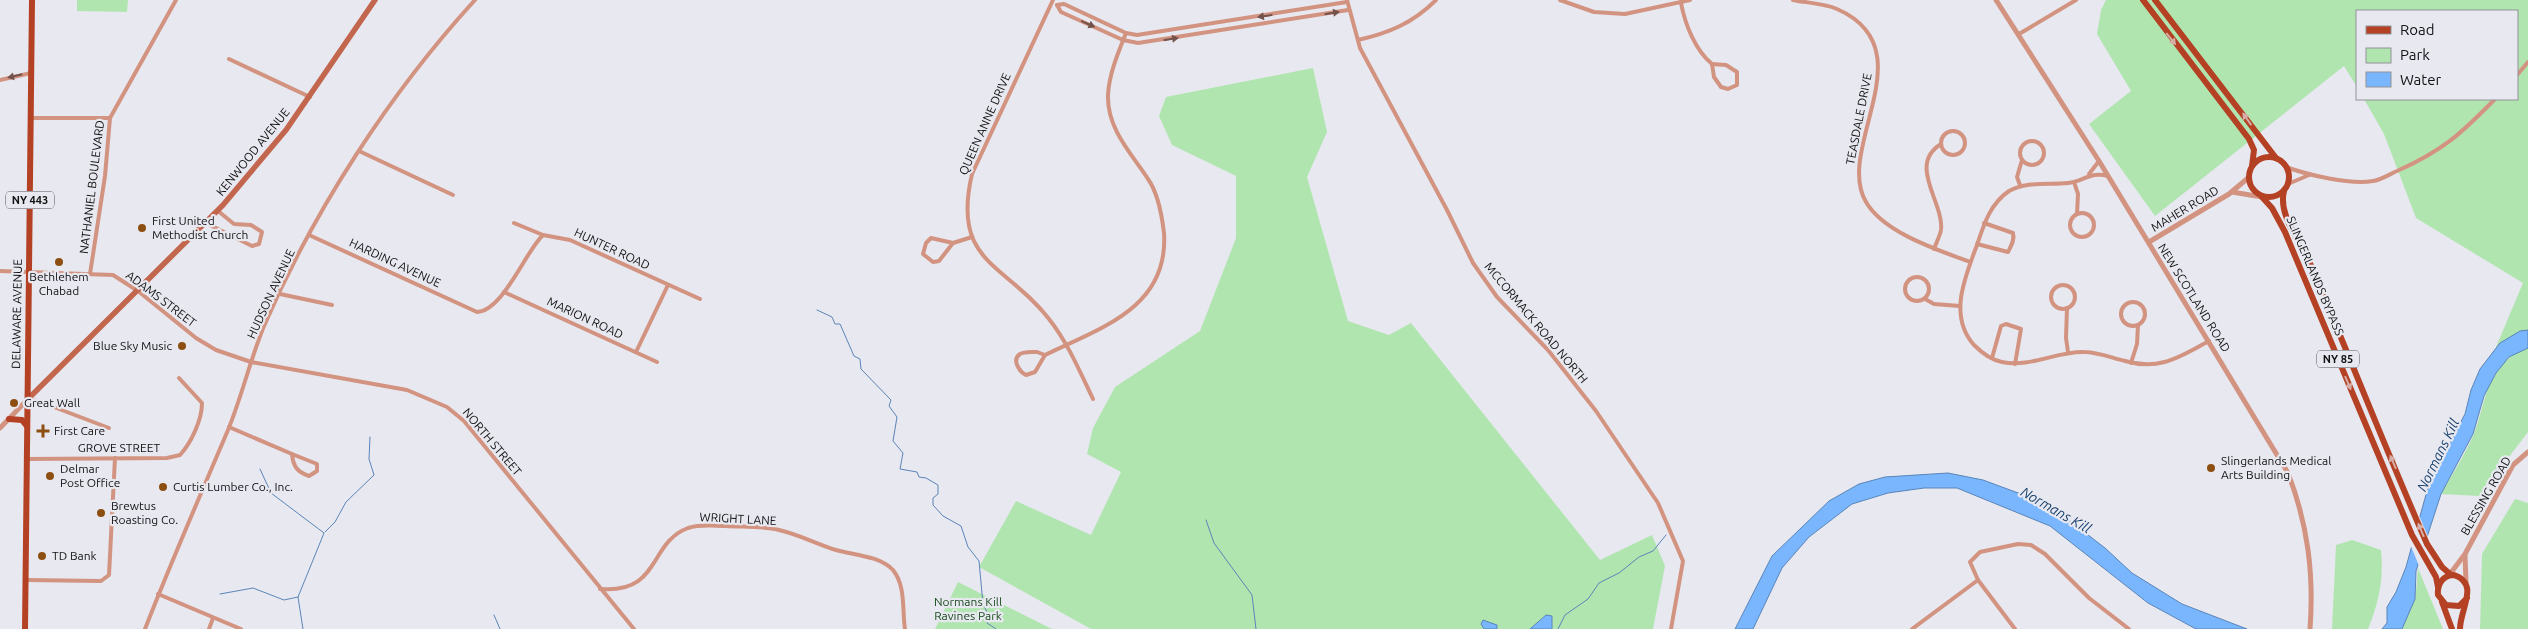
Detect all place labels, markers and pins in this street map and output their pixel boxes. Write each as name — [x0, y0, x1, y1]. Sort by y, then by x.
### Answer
place label: First United Methodist Church — [152, 214, 248, 241]
marker: First United Methodist Church — [136, 222, 148, 234]
marker: Bethlehem Chabad — [53, 256, 65, 268]
place label: Bethlehem Chabad — [29, 270, 89, 297]
place label: Blue Sky Music — [93, 339, 172, 352]
marker: Blue Sky Music — [176, 340, 188, 352]
place label: Great Wall — [24, 396, 80, 409]
marker: Great Wall — [8, 397, 20, 409]
marker: First Care — [36, 424, 50, 438]
place label: First Care — [54, 424, 105, 437]
place label: Slingerlands Medical Arts Building — [2221, 454, 2331, 481]
place label: Delmar Post Office — [60, 462, 120, 489]
marker: Slingerlands Medical Arts Building — [2205, 462, 2217, 474]
marker: Delmar Post Office — [44, 470, 56, 482]
place label: Curtis Lumber Co., Inc. — [173, 480, 293, 493]
marker: Curtis Lumber Co., Inc. — [157, 481, 169, 493]
place label: Brewtus Roasting Co. — [111, 499, 178, 526]
marker: Brewtus Roasting Co. — [95, 507, 107, 519]
place label: TD Bank — [52, 549, 97, 562]
marker: TD Bank — [36, 550, 48, 562]

